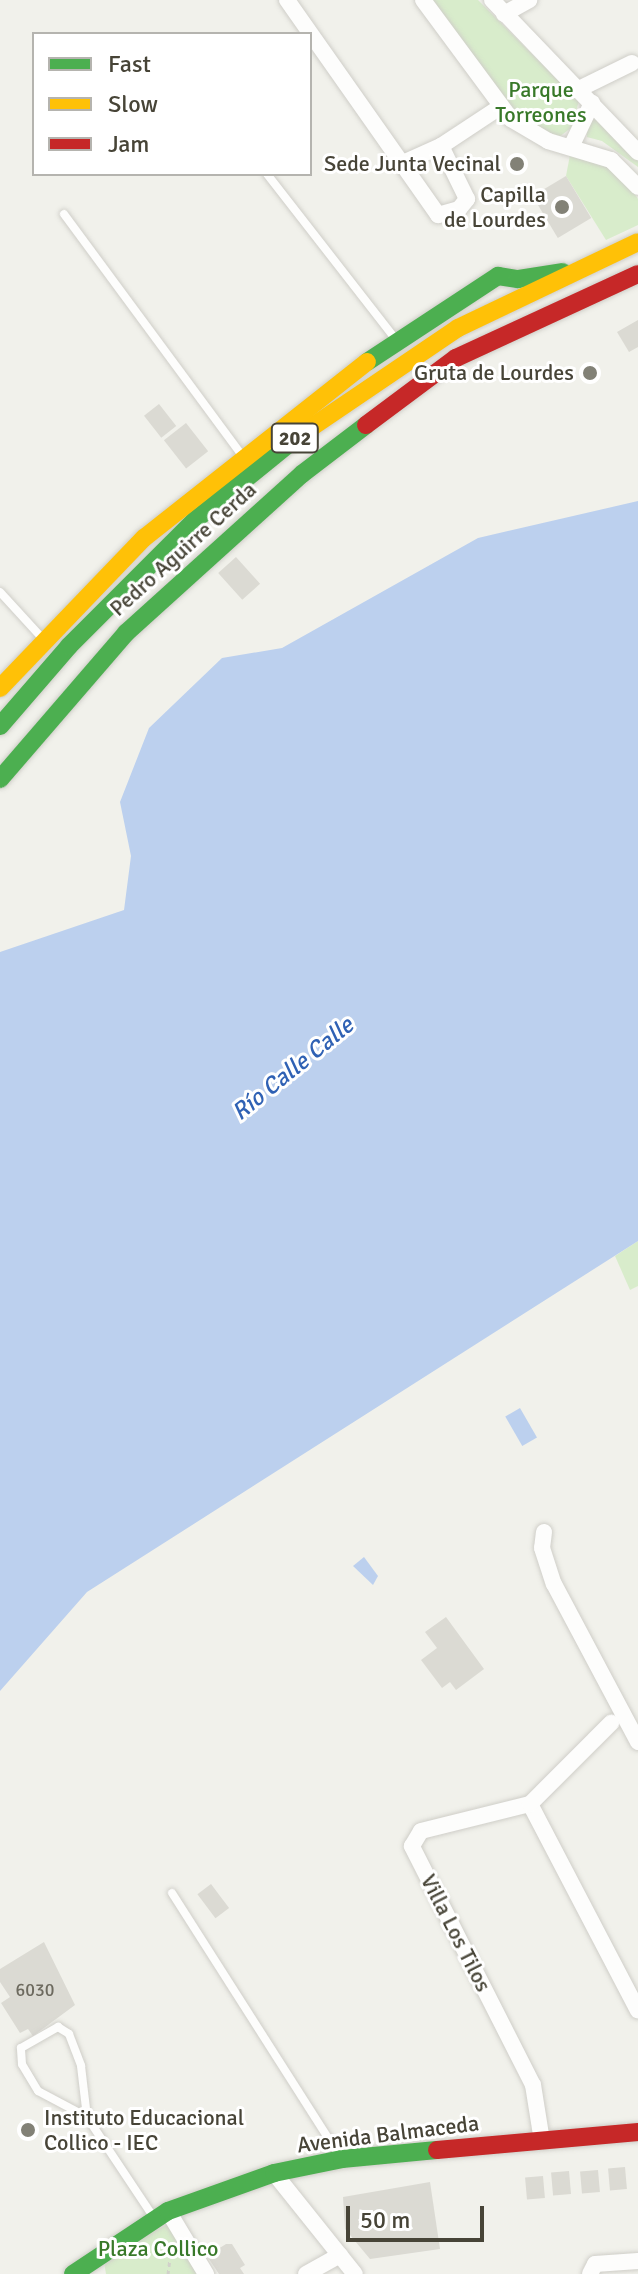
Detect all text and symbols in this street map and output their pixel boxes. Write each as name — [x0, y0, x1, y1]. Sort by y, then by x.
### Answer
legend — [32, 32, 312, 176]
text: Fast — [108, 49, 151, 79]
park label: Parque Torreones — [495, 76, 587, 128]
text: Slow — [108, 89, 158, 119]
text: Jam — [108, 129, 149, 159]
place label: Sede Junta Vecinal — [324, 151, 501, 177]
marker: Sede Junta Vecinal — [508, 155, 526, 173]
place label: Capilla de Lourdes — [444, 181, 546, 232]
marker: Capilla de Lourdes — [553, 198, 571, 216]
place label: Gruta de Lourdes — [414, 360, 574, 386]
marker: Gruta de Lourdes — [581, 364, 599, 382]
road number: 202 — [269, 422, 321, 454]
street label: Pedro Aguirre Cerda — [104, 476, 262, 622]
water label: Río Calle Calle — [226, 1011, 360, 1127]
street label: Villa Los Tilos — [415, 1870, 497, 1996]
house number: 6030 — [16, 1979, 54, 2001]
place label: Instituto Educacional Collico - IEC — [44, 2104, 244, 2156]
street label: Avenida Balmaceda — [296, 2110, 480, 2158]
marker: Instituto Educacional Collico - IEC — [19, 2121, 37, 2139]
scale bar — [350, 2190, 488, 2240]
text: 50 m — [360, 2205, 410, 2235]
park label: Plaza Collico — [98, 2236, 218, 2262]

